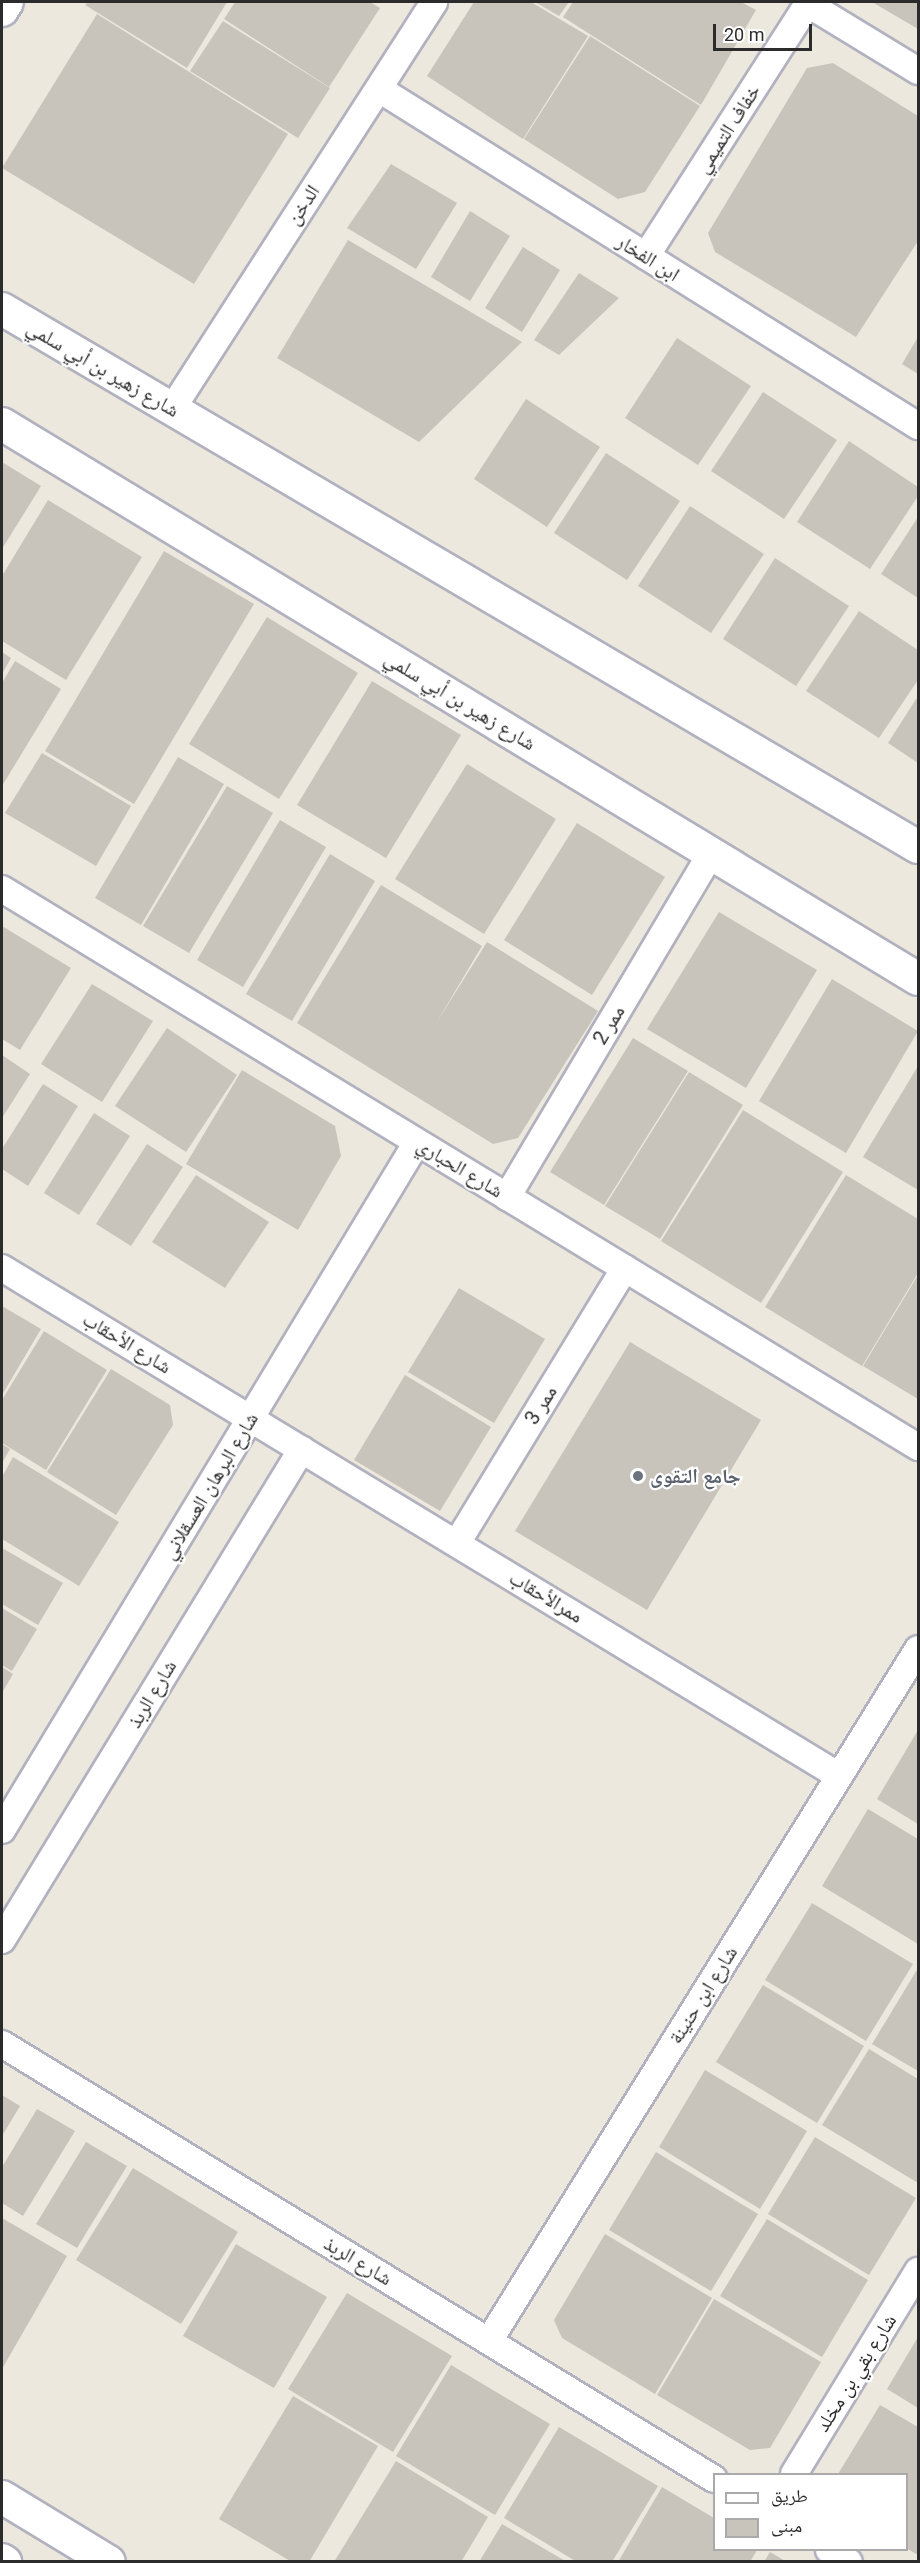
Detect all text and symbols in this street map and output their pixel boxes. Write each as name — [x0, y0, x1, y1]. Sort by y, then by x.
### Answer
scale bar — [716, 12, 815, 50]
text: 20 m — [724, 24, 764, 45]
street label: خفاف التميمي — [690, 80, 766, 178]
street label: الدخن — [281, 180, 325, 230]
street label: ابن الفخار — [612, 229, 684, 287]
street label: شارع زهير بن أبي سلمي — [22, 316, 184, 422]
street label: شارع زهير بن أبي سلمي — [380, 646, 540, 756]
street label: ممر 2 — [588, 1001, 630, 1049]
street label: شارع الحباري — [413, 1133, 507, 1203]
street label: شارع الأحقاب — [78, 1307, 176, 1379]
street label: ممر 3 — [520, 1381, 562, 1429]
street label: شارع البرهان العسقلاني — [157, 1408, 263, 1564]
place label: جامع التقوى — [650, 1464, 741, 1488]
marker: جامع التقوى — [631, 1469, 645, 1483]
street label: ممرالأحقاب — [505, 1566, 587, 1628]
street label: شارع الربذ — [122, 1656, 182, 1732]
street label: شارع ابن حنينة — [664, 1942, 742, 2048]
street label: شارع الربذ — [320, 2231, 396, 2291]
street label: شارع بقي بن مخلد — [810, 2310, 902, 2436]
legend — [713, 2473, 908, 2551]
text: طريق — [771, 2485, 808, 2506]
text: مبنى — [771, 2515, 802, 2536]

